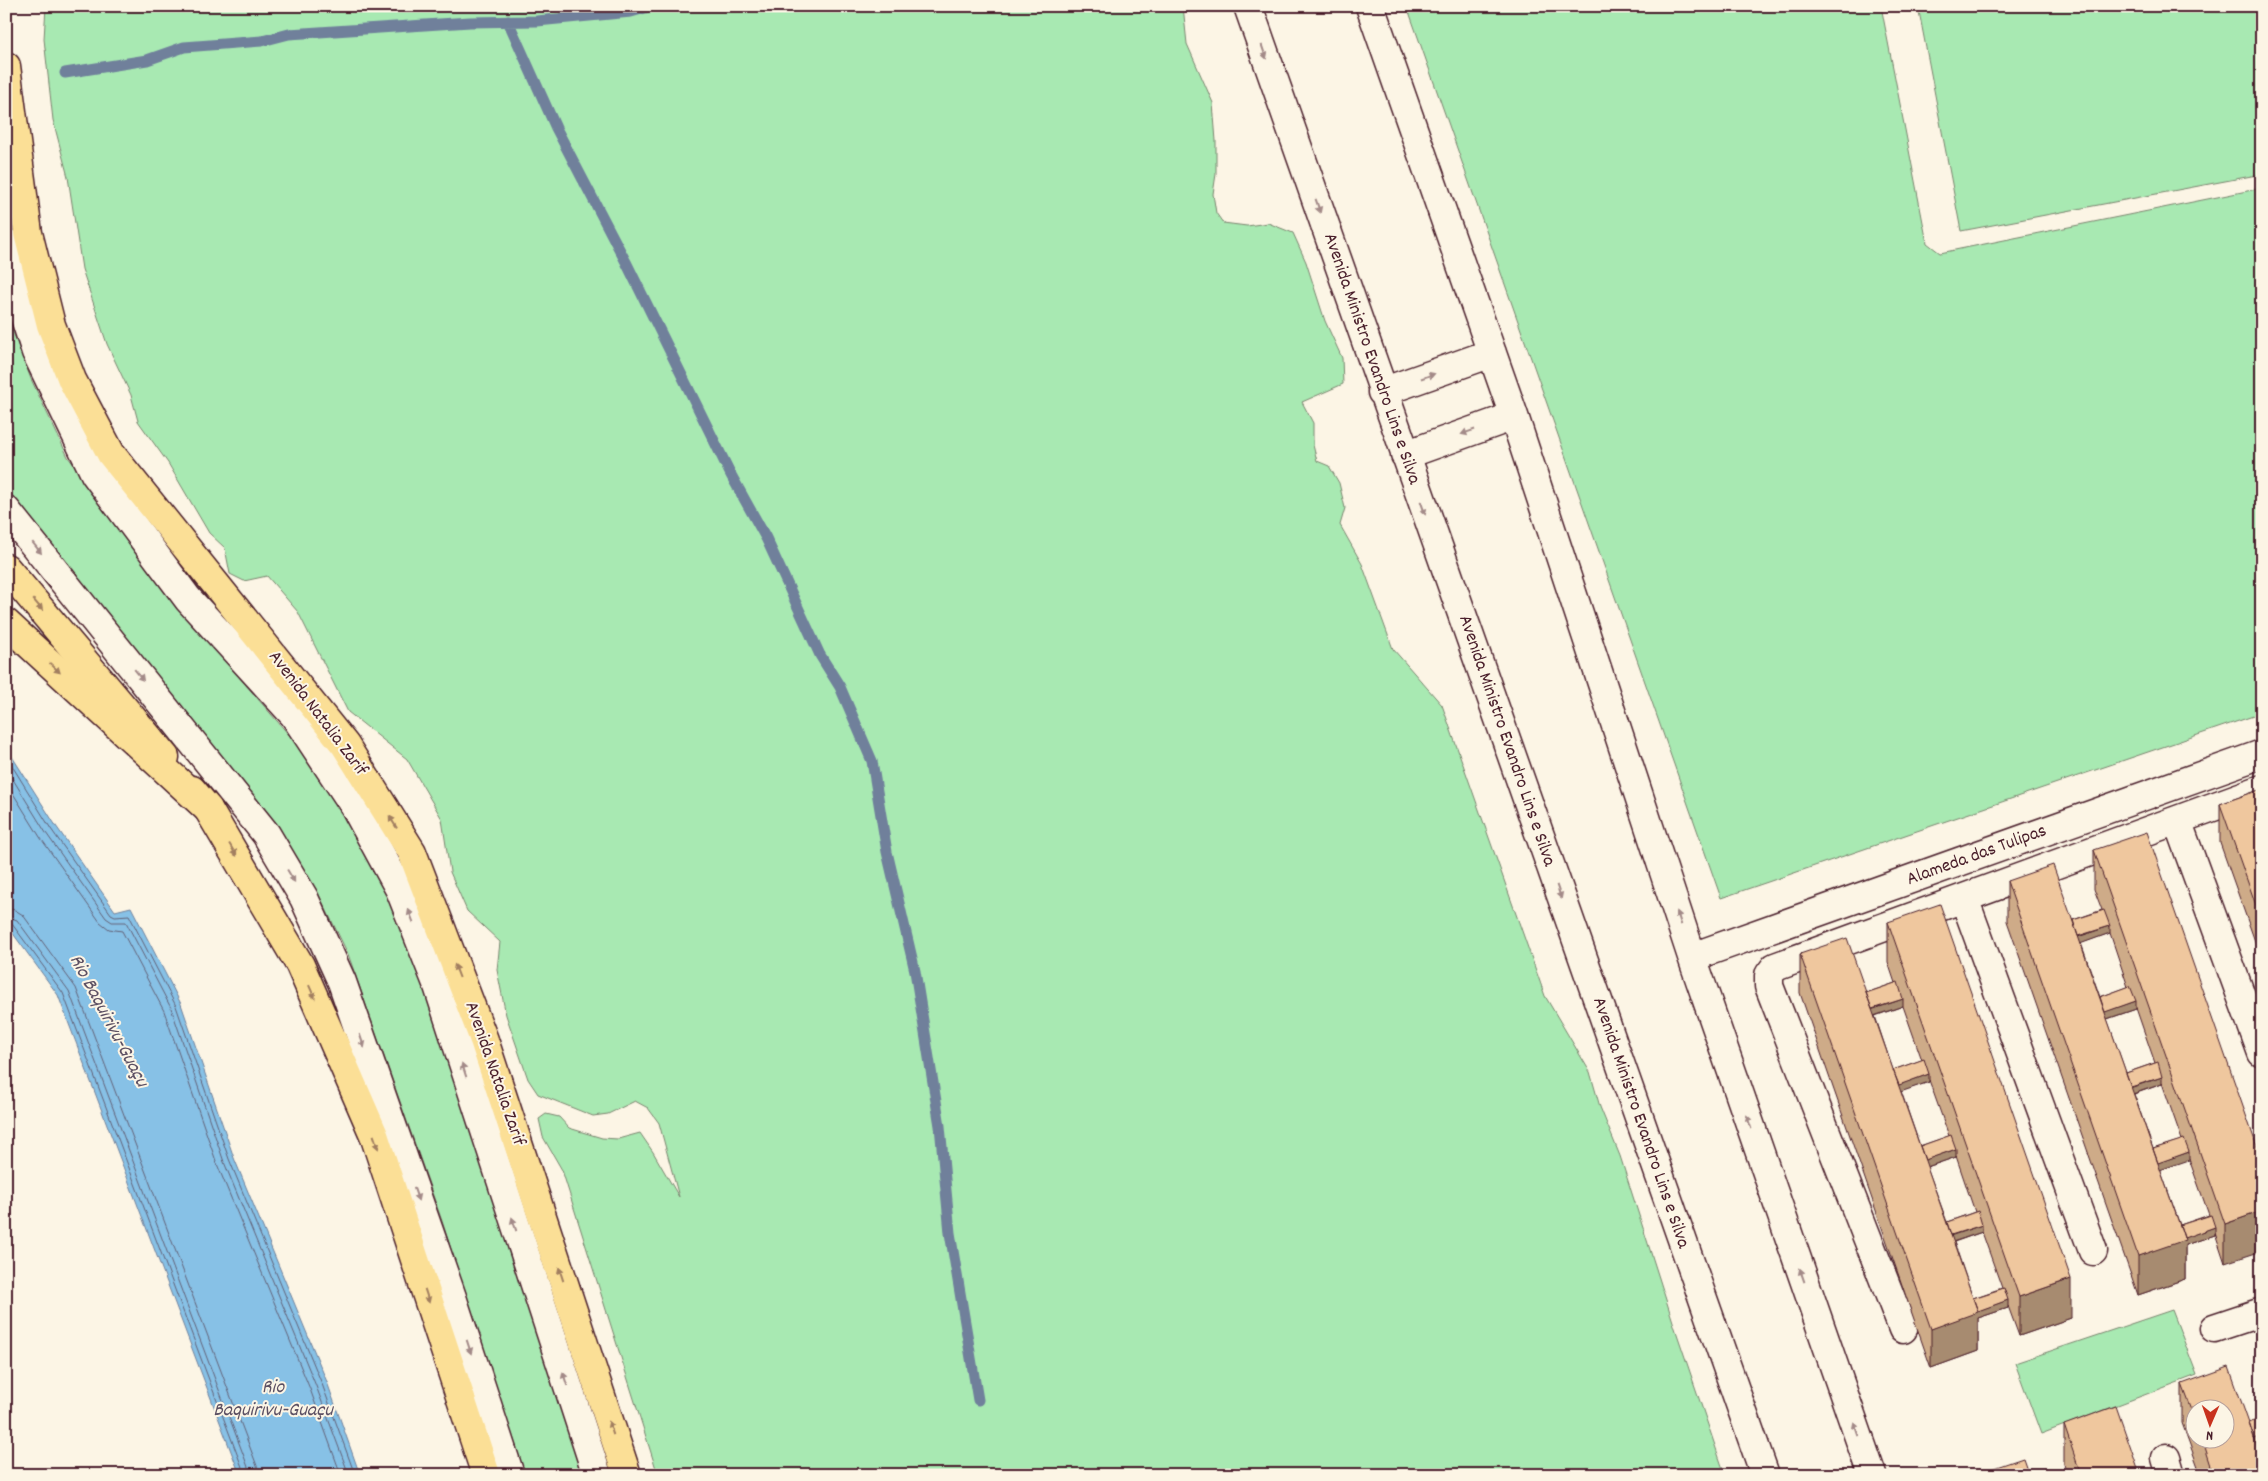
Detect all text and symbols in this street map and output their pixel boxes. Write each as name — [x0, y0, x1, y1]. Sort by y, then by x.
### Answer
one-way arrow — [1261, 45, 1268, 60]
one-way arrow — [1314, 199, 1322, 214]
street label: Avenida Ministro Evandro Lins e Silva — [1315, 230, 1427, 489]
one-way arrow — [1421, 372, 1436, 380]
one-way arrow — [1460, 428, 1475, 436]
one-way arrow — [1419, 501, 1427, 516]
one-way arrow — [31, 541, 42, 554]
one-way arrow — [32, 599, 43, 612]
street label: Avenida Ministro Evandro Lins e Silva — [1450, 612, 1562, 871]
street label: Avenida Natalia Zarif — [261, 646, 374, 783]
one-way arrow — [49, 662, 61, 674]
one-way arrow — [133, 668, 144, 681]
one-way arrow — [389, 816, 398, 829]
street label: Alameda das Tulipas — [1903, 818, 2051, 894]
one-way arrow — [229, 844, 238, 857]
one-way arrow — [286, 869, 295, 882]
one-way arrow — [1555, 885, 1563, 900]
one-way arrow — [406, 909, 414, 924]
one-way arrow — [1675, 911, 1682, 926]
water label: Rio Baquirivu-Guaçu — [61, 950, 155, 1093]
one-way arrow — [453, 964, 461, 978]
one-way arrow — [308, 985, 316, 999]
street label: Avenida Ministro Evandro Lins e Silva — [1584, 994, 1696, 1253]
street label: Avenida Natalia Zarif — [457, 998, 532, 1151]
one-way arrow — [359, 1033, 366, 1048]
one-way arrow — [460, 1062, 467, 1077]
one-way arrow — [1745, 1114, 1752, 1129]
one-way arrow — [373, 1134, 380, 1149]
one-way arrow — [412, 1187, 420, 1202]
one-way arrow — [510, 1216, 518, 1231]
one-way arrow — [556, 1266, 564, 1281]
one-way arrow — [1798, 1267, 1806, 1282]
one-way arrow — [423, 1289, 431, 1304]
one-way arrow — [465, 1340, 473, 1355]
one-way arrow — [561, 1371, 568, 1386]
water label: Rio Baquirivu-Guaçu — [213, 1374, 334, 1425]
north arrow — [2186, 1398, 2236, 1448]
one-way arrow — [607, 1421, 615, 1436]
one-way arrow — [1852, 1421, 1859, 1436]
text: N — [2206, 1425, 2213, 1445]

